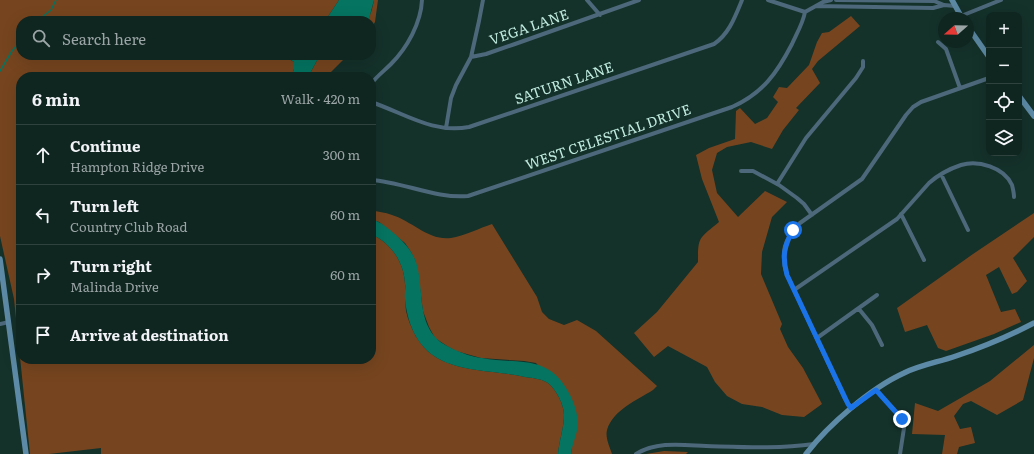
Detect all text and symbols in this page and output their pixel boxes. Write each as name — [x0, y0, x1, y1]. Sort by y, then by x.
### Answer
street label: VEGA LANE — [486, 3, 571, 49]
north arrow — [938, 12, 974, 48]
map controls — [986, 12, 1022, 156]
button: + — [986, 12, 1022, 48]
search box — [16, 16, 376, 60]
icon: search — [30, 27, 52, 49]
text: Search here — [62, 27, 146, 50]
button: − — [986, 48, 1022, 84]
street label: SATURN LANE — [512, 56, 616, 108]
button: locate — [986, 84, 1022, 120]
text: 6 min — [32, 86, 80, 111]
text: Walk · 420 m — [281, 89, 360, 108]
street label: WEST CELESTIAL DRIVE — [522, 98, 693, 174]
button: layers — [986, 120, 1022, 156]
text: Continue — [70, 134, 140, 157]
icon: ahead — [32, 144, 54, 166]
text: 300 m — [323, 145, 360, 164]
text: Hampton Ridge Drive — [70, 157, 204, 176]
text: Turn left — [70, 194, 139, 217]
icon: left — [32, 204, 54, 226]
text: 60 m — [330, 205, 360, 224]
text: Country Club Road — [70, 217, 187, 236]
route start — [784, 221, 802, 239]
text: Turn right — [70, 254, 152, 277]
icon: right — [32, 264, 54, 286]
text: 60 m — [330, 265, 360, 284]
text: Malinda Drive — [70, 277, 159, 296]
text: Arrive at destination — [70, 323, 229, 346]
icon: arrive — [32, 324, 54, 346]
route end — [893, 410, 911, 428]

